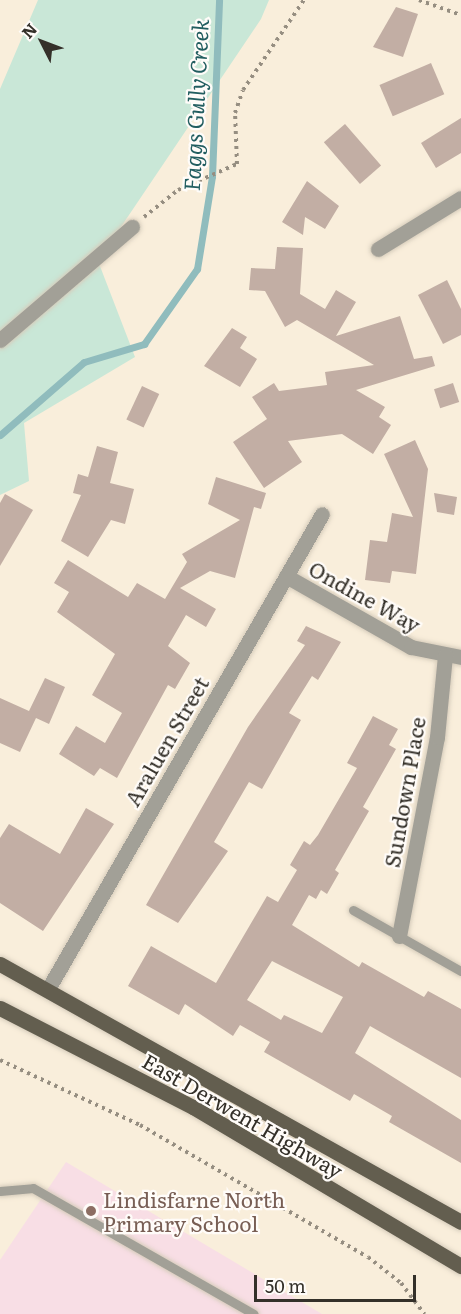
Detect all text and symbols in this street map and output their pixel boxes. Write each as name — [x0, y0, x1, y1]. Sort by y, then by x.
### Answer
north arrow — [12, 12, 72, 72]
text: N — [15, 17, 42, 43]
water label: Faggs Gully Creek — [177, 18, 213, 192]
street label: Ondine Way — [305, 555, 425, 637]
street label: Araluen Street — [119, 672, 213, 810]
street label: Sundown Place — [378, 715, 430, 869]
street label: East Derwent Highway — [138, 1047, 348, 1183]
place label: Lindisfarne North Primary School — [103, 1186, 285, 1236]
marker: Lindisfarne North Primary School — [84, 1204, 98, 1218]
scale bar — [257, 1263, 419, 1301]
text: 50 m — [265, 1272, 306, 1299]

